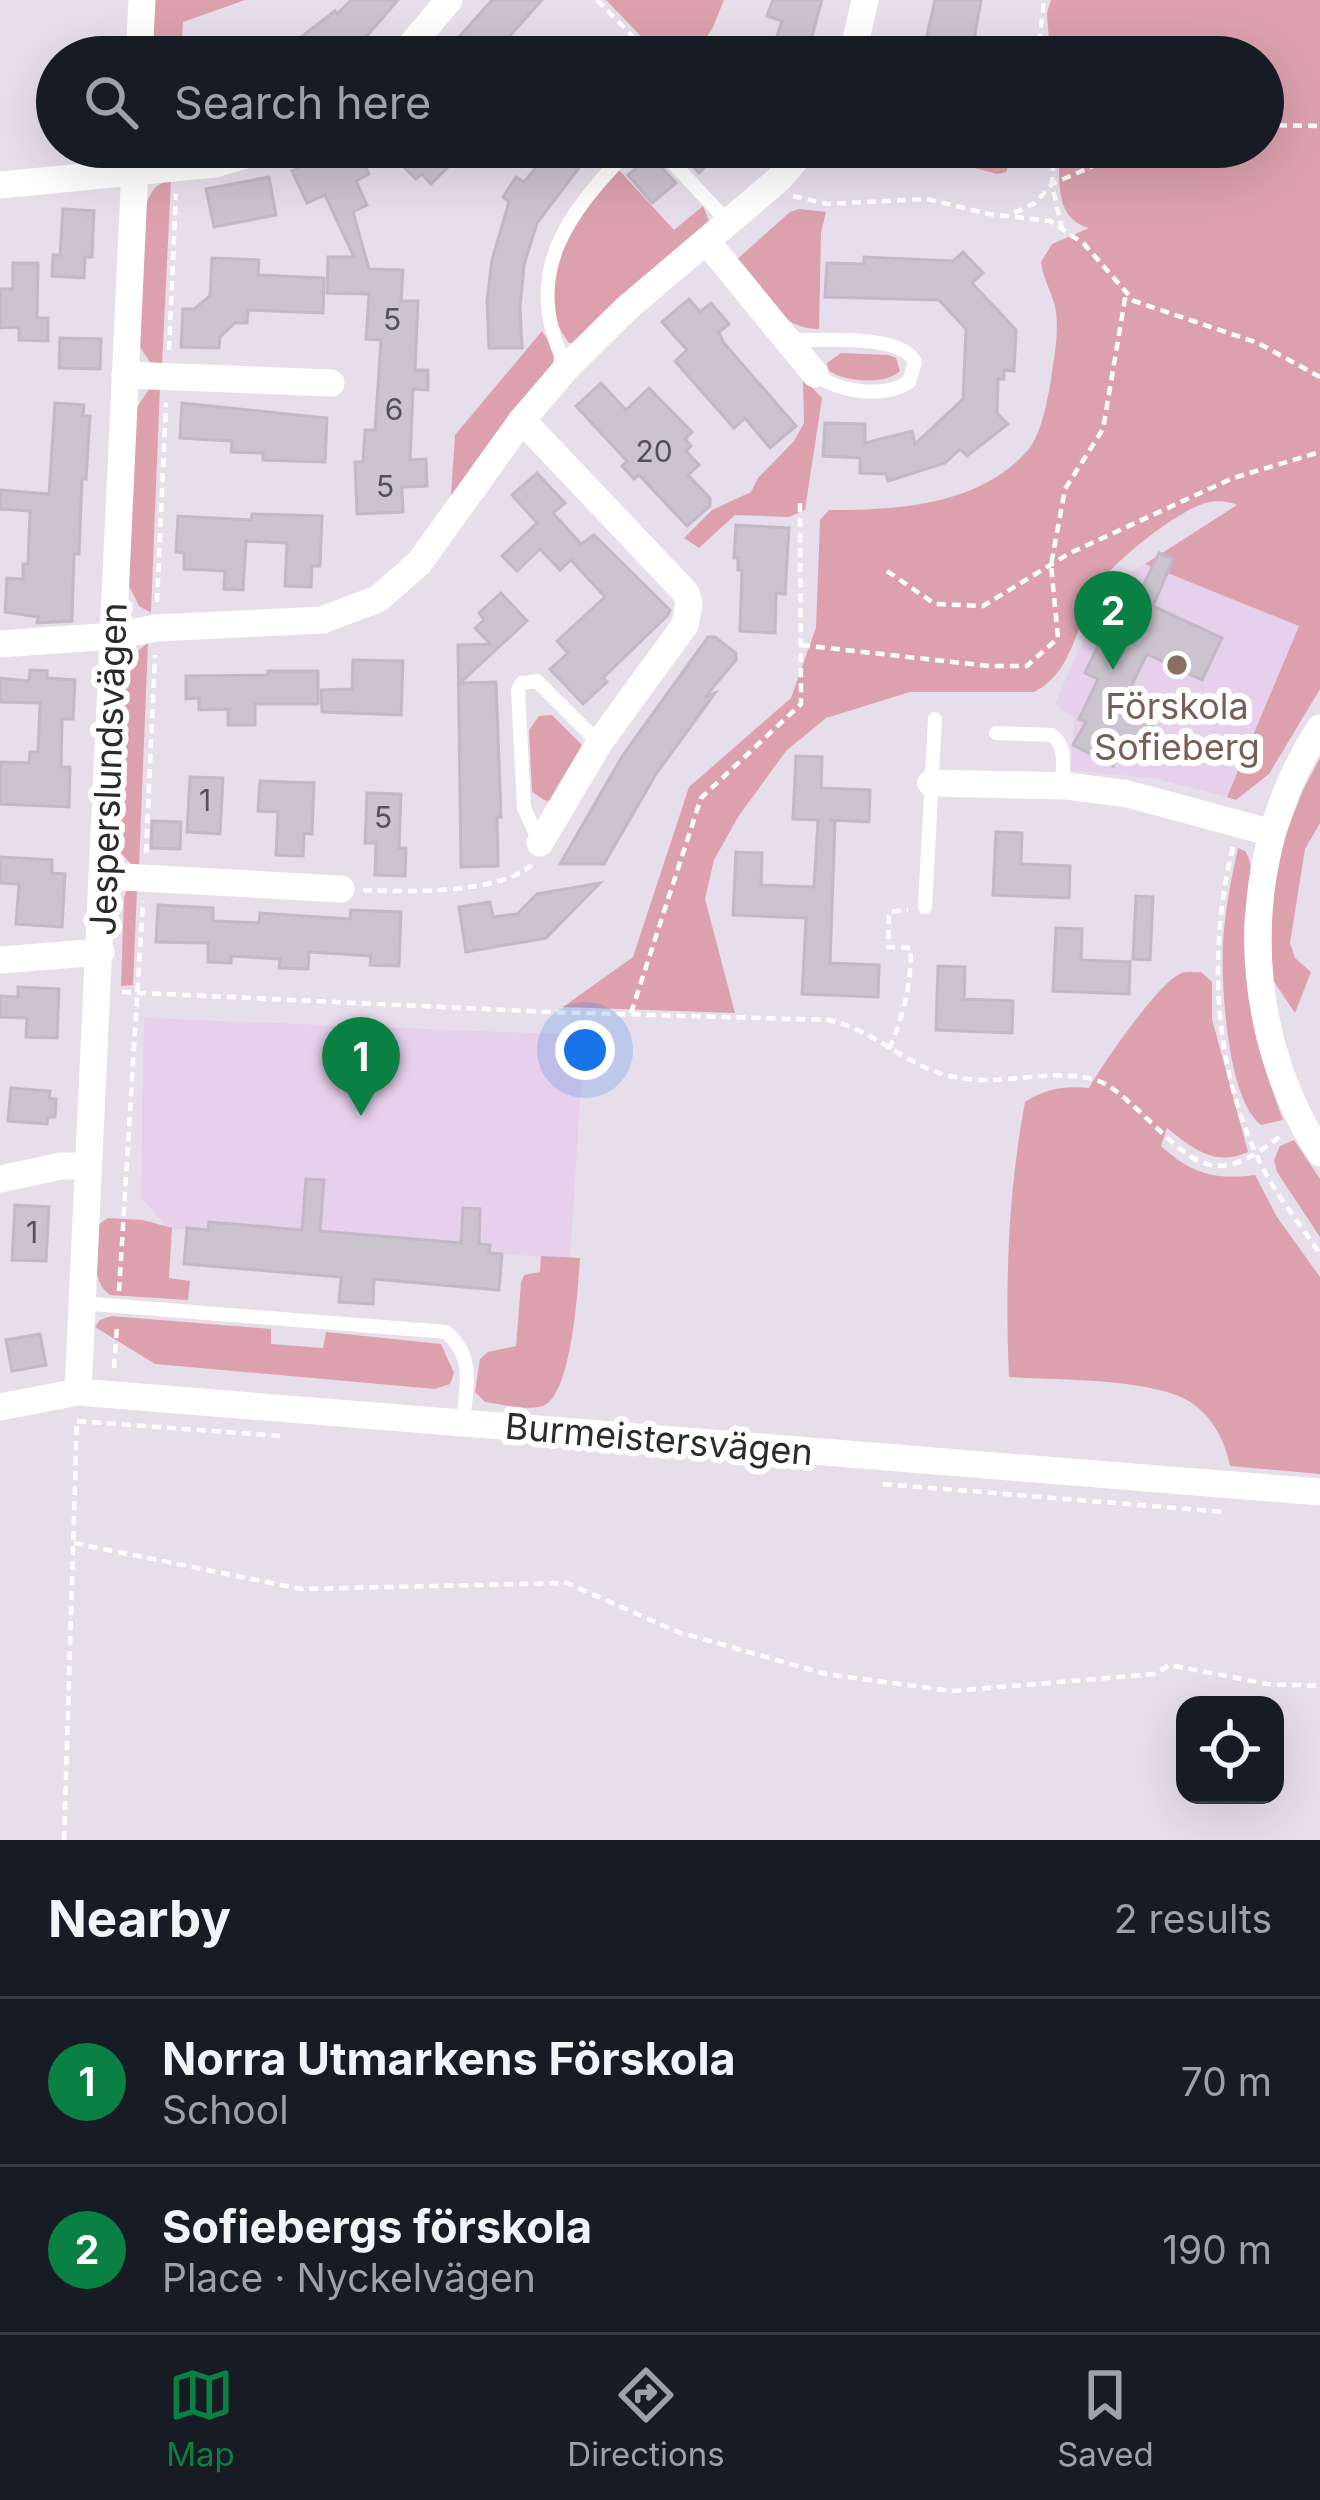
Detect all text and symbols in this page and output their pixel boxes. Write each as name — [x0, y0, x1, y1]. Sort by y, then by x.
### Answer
search box — [36, 36, 1284, 168]
icon: search — [78, 69, 144, 135]
text: Search here — [174, 75, 431, 130]
house number: 5 — [383, 301, 401, 337]
house number: 6 — [385, 391, 403, 427]
house number: 20 — [635, 433, 673, 469]
house number: 5 — [376, 468, 394, 504]
pin: 2 — [1074, 571, 1152, 670]
street label: Jesperslundsvägen — [80, 602, 136, 936]
marker: Förskola Sofieberg — [1164, 652, 1190, 678]
place label: Förskola Sofieberg — [1094, 684, 1260, 769]
house number: 1 — [199, 782, 211, 818]
house number: 5 — [374, 799, 392, 835]
pin: 1 — [322, 1017, 400, 1116]
your location — [555, 1020, 615, 1080]
house number: 1 — [26, 1214, 38, 1250]
street label: Burmeistersvägen — [503, 1404, 815, 1474]
map controls — [1176, 1696, 1284, 1804]
button: locate — [1176, 1696, 1284, 1804]
text: Nearby — [48, 1888, 231, 1949]
text: 2 results — [1114, 1895, 1272, 1942]
text: Norra Utmarkens Förskola — [162, 2031, 736, 2086]
text: 1 — [79, 2058, 95, 2105]
text: 70 m — [1181, 2058, 1272, 2105]
text: School — [162, 2086, 289, 2133]
text: Sofiebergs förskola — [162, 2199, 592, 2254]
text: 2 — [75, 2226, 99, 2273]
text: 190 m — [1162, 2226, 1272, 2273]
text: Place · Nyckelvägen — [162, 2254, 536, 2301]
tab: Map — [166, 2362, 235, 2474]
tab: Directions — [567, 2362, 725, 2474]
tab: Saved — [1057, 2362, 1154, 2474]

